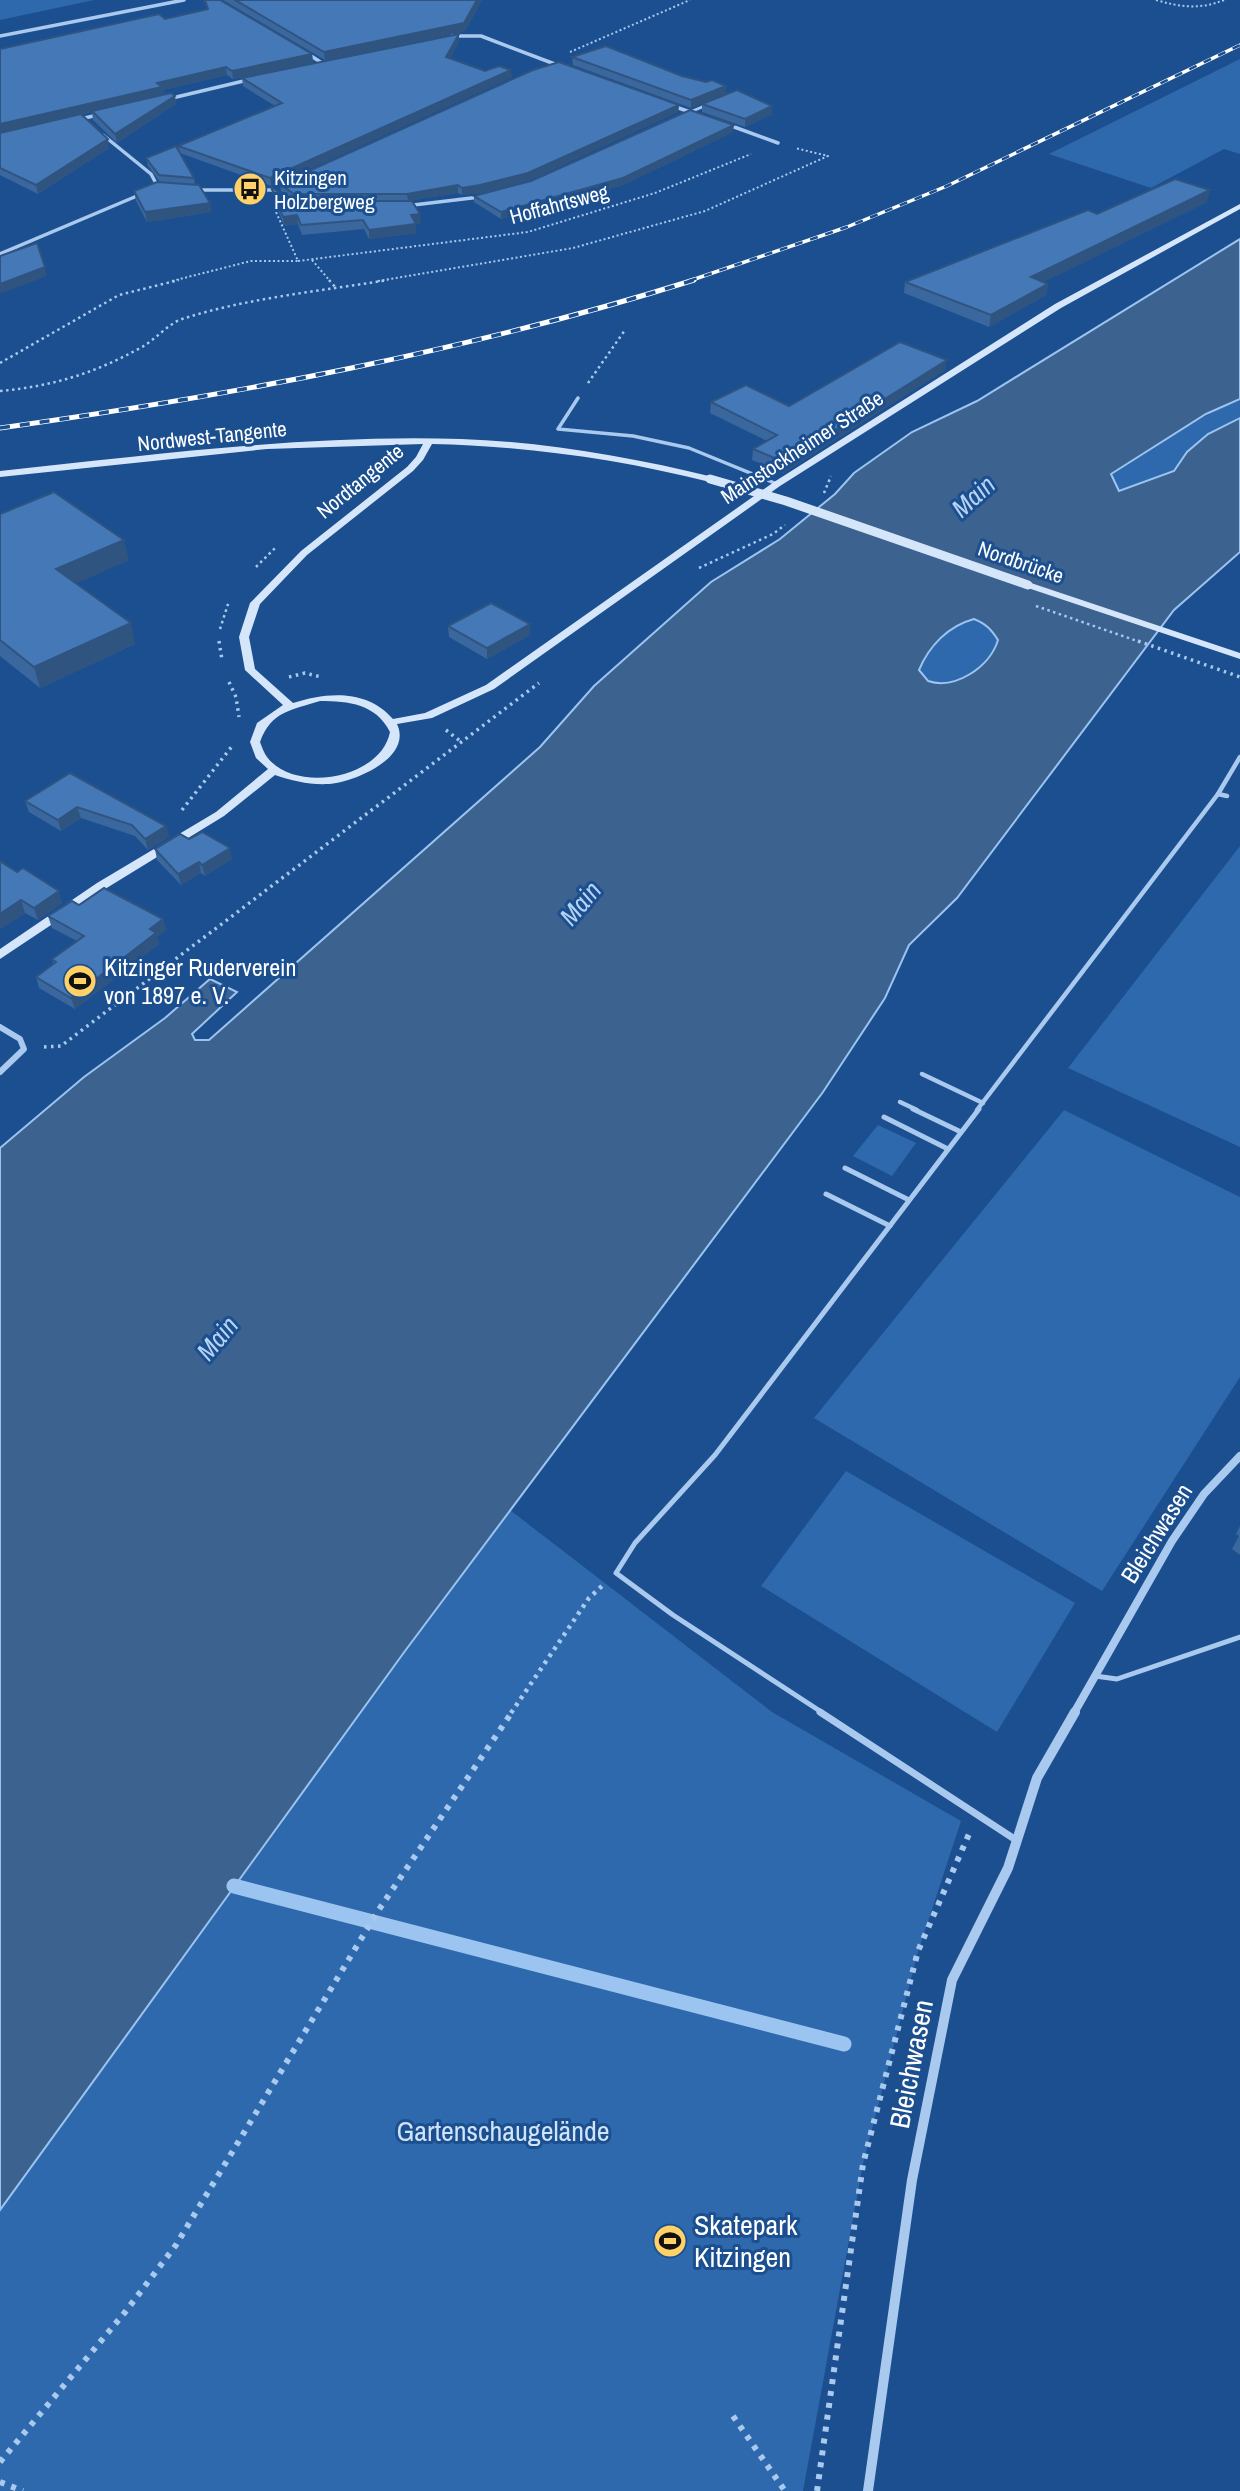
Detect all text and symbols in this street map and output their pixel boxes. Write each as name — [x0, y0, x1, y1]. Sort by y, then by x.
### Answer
place label: Kitzingen Holzbergweg — [274, 163, 375, 216]
bus stop icon: Kitzingen Holzbergweg — [231, 170, 269, 208]
street label: Hoffahrtsweg — [506, 177, 612, 231]
street label: Mainstockheimer Straße — [715, 383, 889, 511]
street label: Nordwest-Tangente — [136, 414, 288, 458]
street label: Nordtangente — [310, 437, 410, 525]
water label: Main — [944, 467, 1002, 525]
street label: Nordbrücke — [974, 534, 1068, 590]
water label: Main — [551, 874, 609, 932]
place label: Kitzinger Ruderverein von 1897 e. V. — [104, 951, 297, 1011]
sports icon: Kitzinger Ruderverein von 1897 e. V. — [61, 962, 99, 1000]
water label: Main — [188, 1309, 246, 1367]
street label: Bleichwasen — [1113, 1477, 1199, 1589]
street label: Bleichwasen — [880, 1996, 942, 2132]
park label: Gartenschaugelände — [396, 2112, 610, 2150]
place label: Skatepark Kitzingen — [694, 2206, 798, 2276]
sports icon: Skatepark Kitzingen — [651, 2222, 689, 2260]

